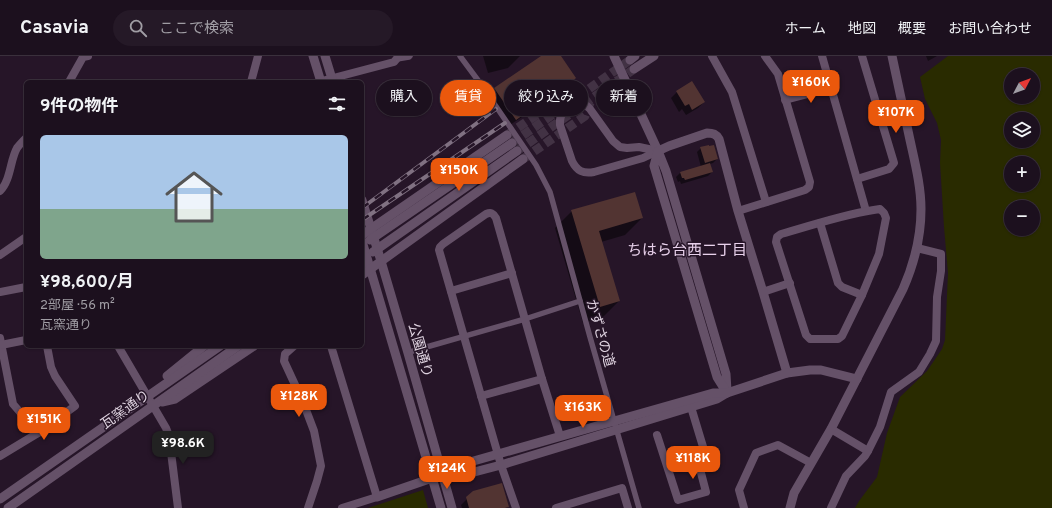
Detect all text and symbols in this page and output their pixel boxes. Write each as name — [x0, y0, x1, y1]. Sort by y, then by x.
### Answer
search box — [113, 10, 393, 46]
text: Casavia — [20, 16, 89, 40]
icon: search — [127, 17, 149, 39]
text: ここで検索 — [159, 20, 234, 39]
text: ホーム — [784, 21, 826, 38]
text: 地図 — [848, 21, 876, 38]
text: 概要 — [898, 21, 926, 38]
text: お問い合わせ — [948, 21, 1032, 38]
north arrow — [1004, 68, 1040, 104]
map controls — [1004, 68, 1040, 236]
pin: ¥160K — [783, 70, 839, 104]
text: ¥160K — [792, 75, 830, 91]
chip: 購入 — [376, 80, 432, 116]
chip: 賃貸 — [440, 80, 496, 116]
chip: 絞り込み — [504, 80, 588, 116]
chip: 新着 — [596, 80, 652, 116]
icon: filters — [326, 93, 348, 115]
text: 9件の物件 — [40, 96, 118, 118]
pin: ¥107K — [868, 100, 924, 134]
text: ¥107K — [877, 105, 915, 121]
button: layers — [1004, 112, 1040, 148]
button: + — [1004, 156, 1040, 192]
pin: ¥150K — [431, 158, 487, 192]
icon: home — [158, 161, 230, 233]
text: ¥150K — [440, 163, 478, 179]
button: − — [1004, 200, 1040, 236]
district label: ちはら台西二丁目 — [627, 242, 747, 261]
text: ¥98,600/月 — [40, 272, 134, 294]
street label: かずさの道 — [582, 297, 617, 369]
text: 2部屋 · 56 m² — [40, 298, 115, 314]
text: 瓦窯通り — [40, 318, 92, 334]
street label: 公園通り — [404, 321, 435, 380]
pin: ¥128K — [271, 384, 327, 418]
street label: 瓦窯通り — [98, 387, 154, 433]
text: ¥128K — [280, 389, 318, 405]
pin: ¥163K — [555, 395, 611, 429]
text: ¥163K — [564, 400, 602, 416]
pin: ¥151K — [16, 407, 72, 441]
text: ¥151K — [26, 412, 62, 428]
pin: ¥98.6K — [150, 431, 216, 465]
text: ¥98.6K — [161, 436, 205, 452]
pin: ¥118K — [665, 446, 721, 480]
text: ¥118K — [675, 451, 711, 467]
pin: ¥124K — [419, 456, 475, 490]
text: ¥124K — [428, 461, 466, 477]

